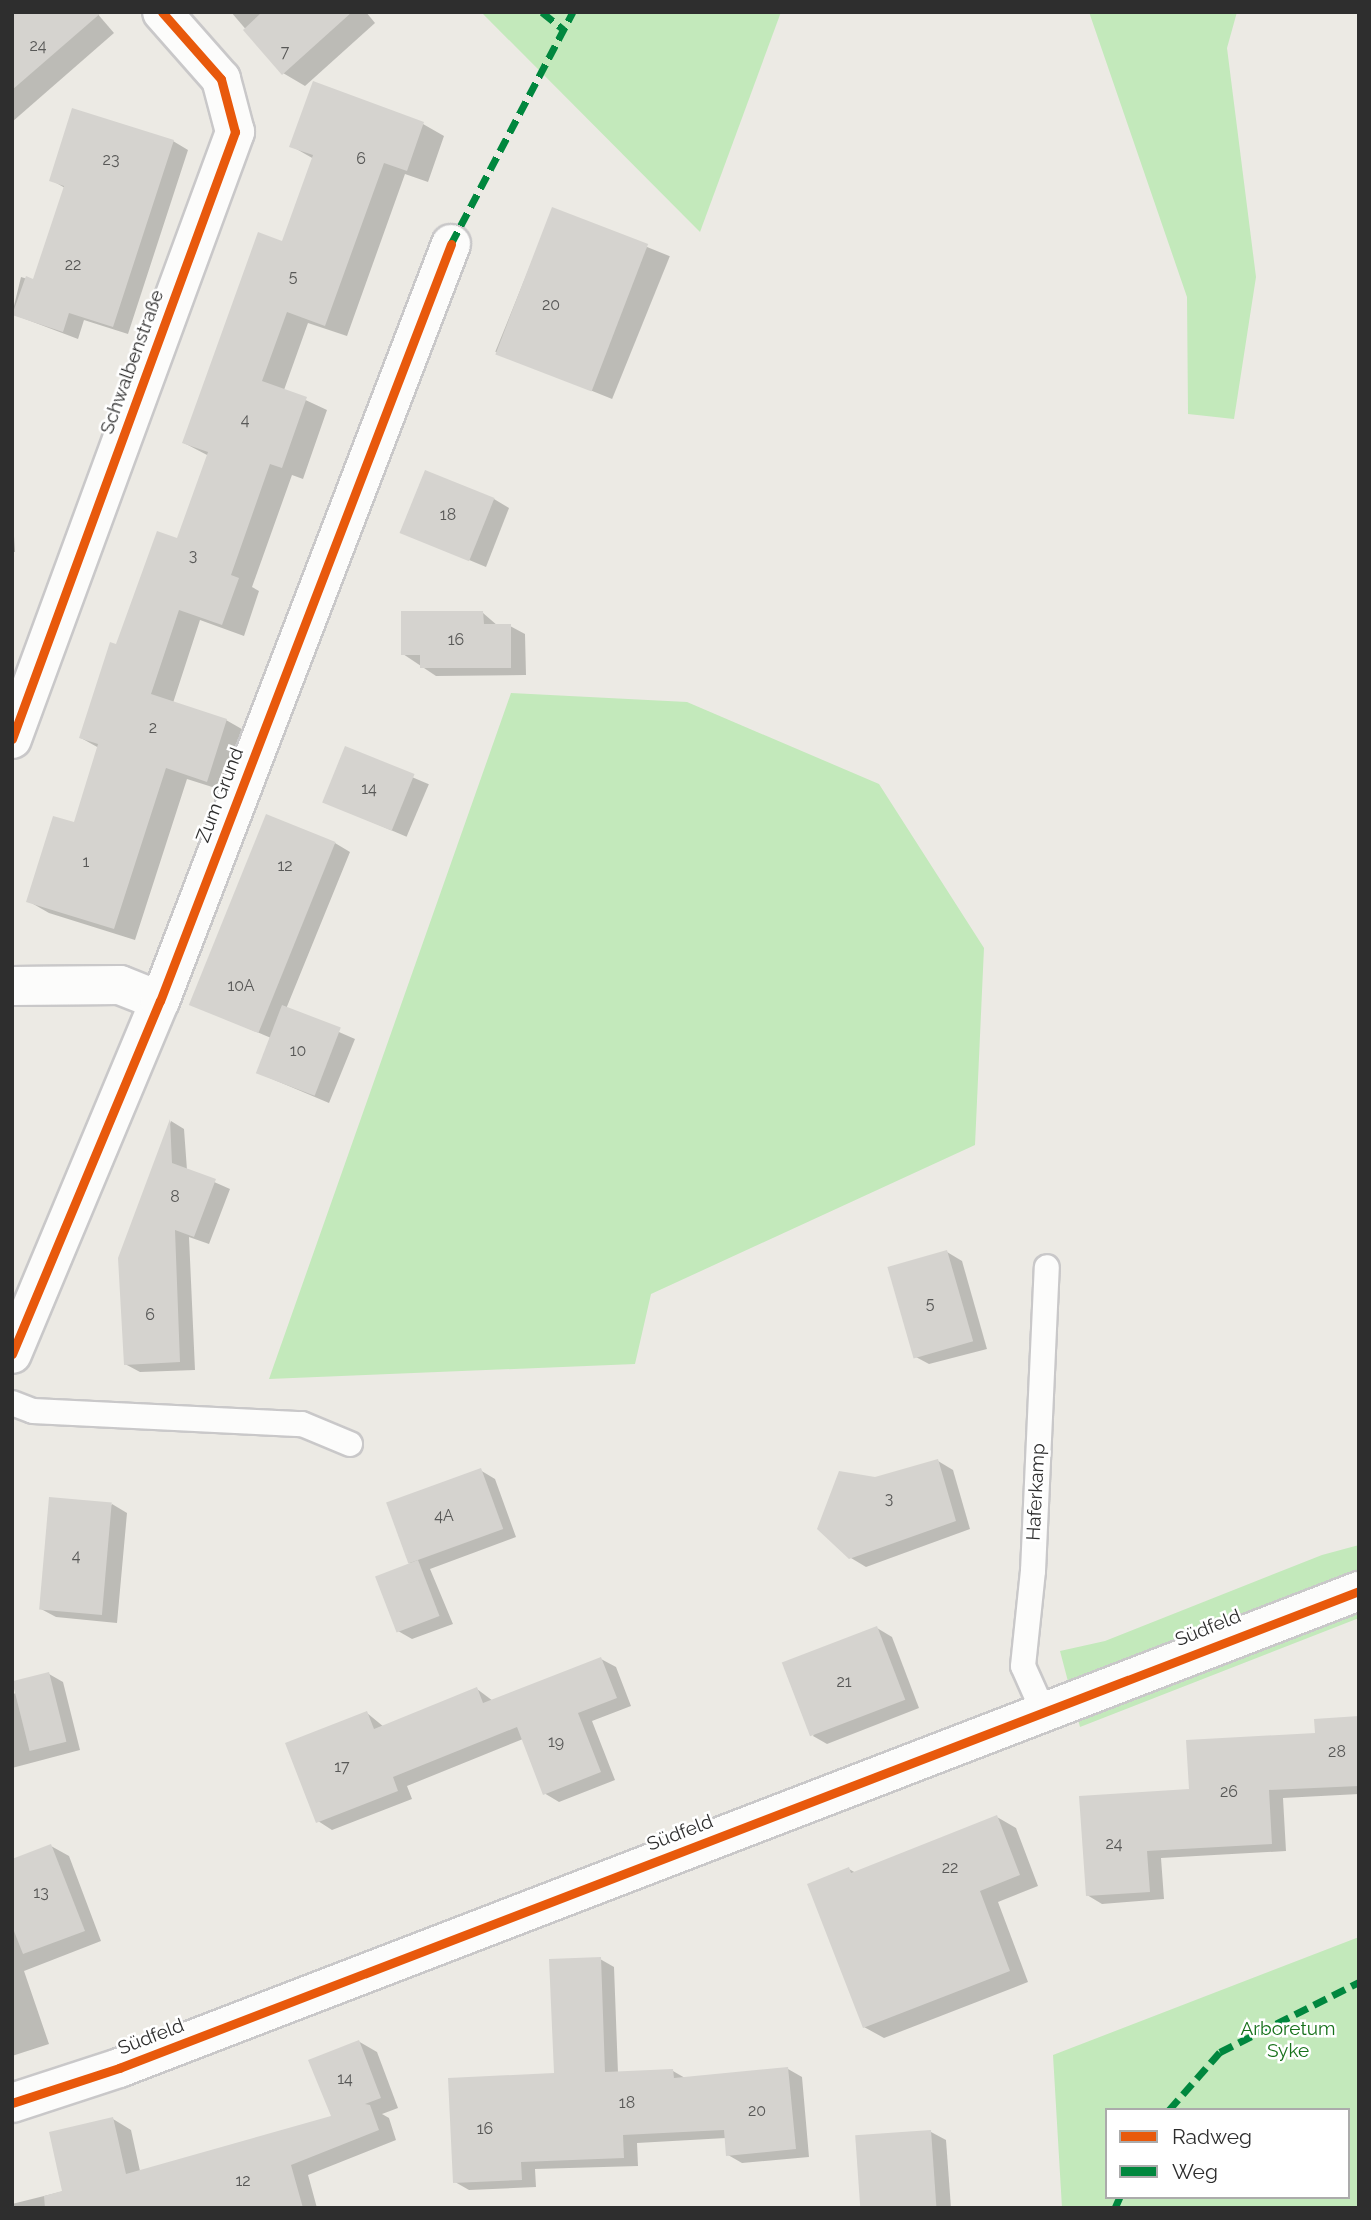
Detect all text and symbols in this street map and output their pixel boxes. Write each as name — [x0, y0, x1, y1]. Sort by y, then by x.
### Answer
house number: 24 — [29, 36, 47, 56]
house number: 7 — [281, 42, 289, 62]
house number: 6 — [356, 149, 366, 169]
house number: 23 — [103, 150, 119, 170]
house number: 22 — [65, 255, 81, 275]
house number: 5 — [289, 267, 297, 287]
street label: Schwalbenstraße — [95, 287, 169, 437]
house number: 20 — [542, 295, 560, 315]
house number: 4 — [241, 410, 249, 430]
house number: 18 — [440, 505, 456, 525]
house number: 3 — [189, 546, 197, 566]
house number: 16 — [448, 630, 464, 650]
house number: 2 — [149, 718, 157, 738]
street label: Zum Grund — [191, 744, 249, 846]
house number: 14 — [361, 779, 377, 799]
house number: 1 — [83, 852, 89, 872]
house number: 12 — [277, 856, 293, 876]
house number: 10A — [227, 976, 255, 996]
house number: 10 — [290, 1041, 306, 1061]
house number: 8 — [170, 1187, 180, 1207]
house number: 5 — [926, 1294, 934, 1314]
house number: 6 — [145, 1305, 155, 1325]
street label: Haferkamp — [1022, 1443, 1050, 1541]
house number: 3 — [885, 1489, 893, 1509]
house number: 4A — [434, 1506, 454, 1526]
house number: 4 — [72, 1546, 80, 1566]
street label: Südfeld — [1172, 1605, 1244, 1651]
house number: 21 — [836, 1672, 852, 1692]
house number: 19 — [548, 1732, 564, 1752]
house number: 28 — [1328, 1742, 1346, 1762]
house number: 17 — [334, 1757, 350, 1777]
house number: 26 — [1220, 1782, 1238, 1802]
street label: Südfeld — [644, 1810, 716, 1856]
house number: 24 — [1105, 1834, 1123, 1854]
house number: 22 — [942, 1858, 958, 1878]
house number: 13 — [33, 1883, 49, 1903]
street label: Südfeld — [115, 2014, 187, 2060]
park label: Arboretum Syke — [1240, 2018, 1336, 2062]
house number: 14 — [337, 2069, 353, 2089]
house number: 18 — [619, 2093, 635, 2113]
house number: 20 — [748, 2101, 766, 2121]
legend — [1105, 2108, 1350, 2199]
house number: 16 — [477, 2119, 493, 2139]
text: Radweg — [1172, 2124, 1252, 2149]
text: Weg — [1172, 2159, 1218, 2184]
house number: 12 — [235, 2171, 251, 2191]

